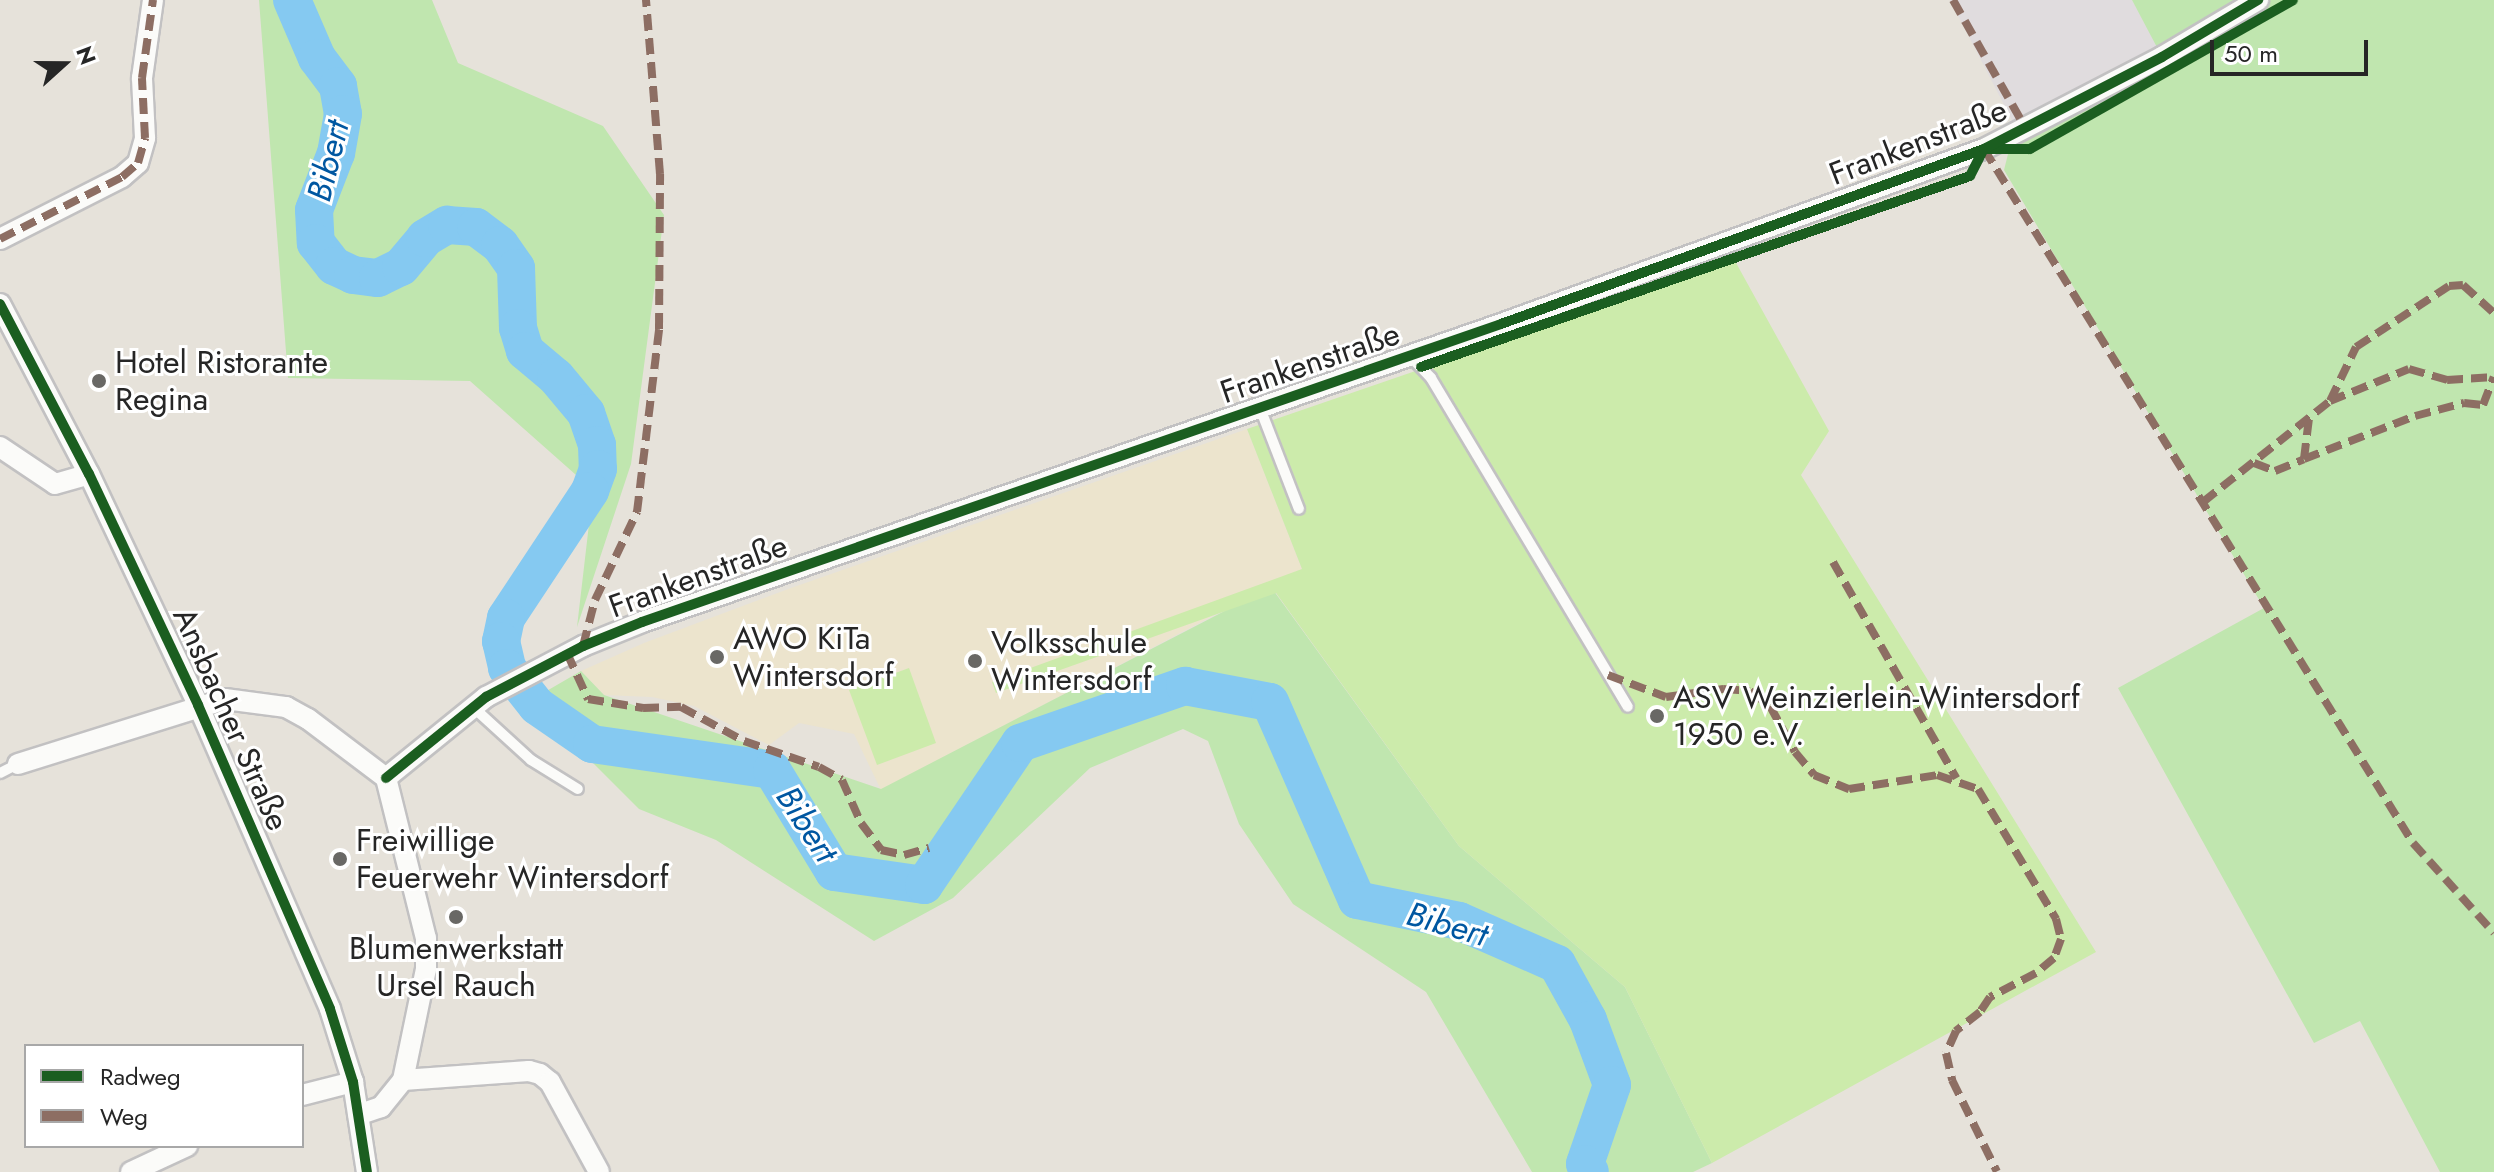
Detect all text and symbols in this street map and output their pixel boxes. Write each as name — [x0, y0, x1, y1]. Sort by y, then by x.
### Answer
north arrow — [24, 24, 104, 104]
scale bar — [2214, 24, 2372, 74]
text: 50 m — [2224, 36, 2278, 71]
text: N — [68, 42, 104, 69]
street label: Frankenstraße — [1824, 91, 2012, 193]
water label: Bibert — [298, 116, 358, 206]
street label: Frankenstraße — [1215, 314, 1405, 412]
place label: Hotel Ristorante Regina — [115, 344, 328, 419]
marker: Hotel Ristorante Regina — [90, 372, 108, 390]
street label: Frankenstraße — [604, 526, 792, 626]
street label: Ansbacher Straße — [165, 602, 297, 836]
place label: AWO KiTa Wintersdorf — [733, 620, 894, 695]
place label: Volksschule Wintersdorf — [991, 624, 1152, 699]
marker: AWO KiTa Wintersdorf — [708, 648, 726, 666]
marker: Volksschule Wintersdorf — [966, 652, 984, 670]
place label: ASV Weinzierlein-Wintersdorf 1950 e.V. — [1673, 679, 2080, 754]
marker: ASV Weinzierlein-Wintersdorf 1950 e.V. — [1648, 707, 1666, 725]
water label: Bibert — [768, 778, 846, 870]
place label: Freiwillige Feuerwehr Wintersdorf — [356, 822, 669, 897]
marker: Freiwillige Feuerwehr Wintersdorf — [331, 850, 349, 868]
water label: Bibert — [1402, 893, 1492, 955]
marker: Blumenwerkstatt Ursel Rauch — [447, 908, 465, 926]
place label: Blumenwerkstatt Ursel Rauch — [349, 930, 563, 1005]
legend — [24, 1044, 304, 1148]
text: Radweg — [100, 1059, 181, 1094]
text: Weg — [100, 1099, 148, 1134]

